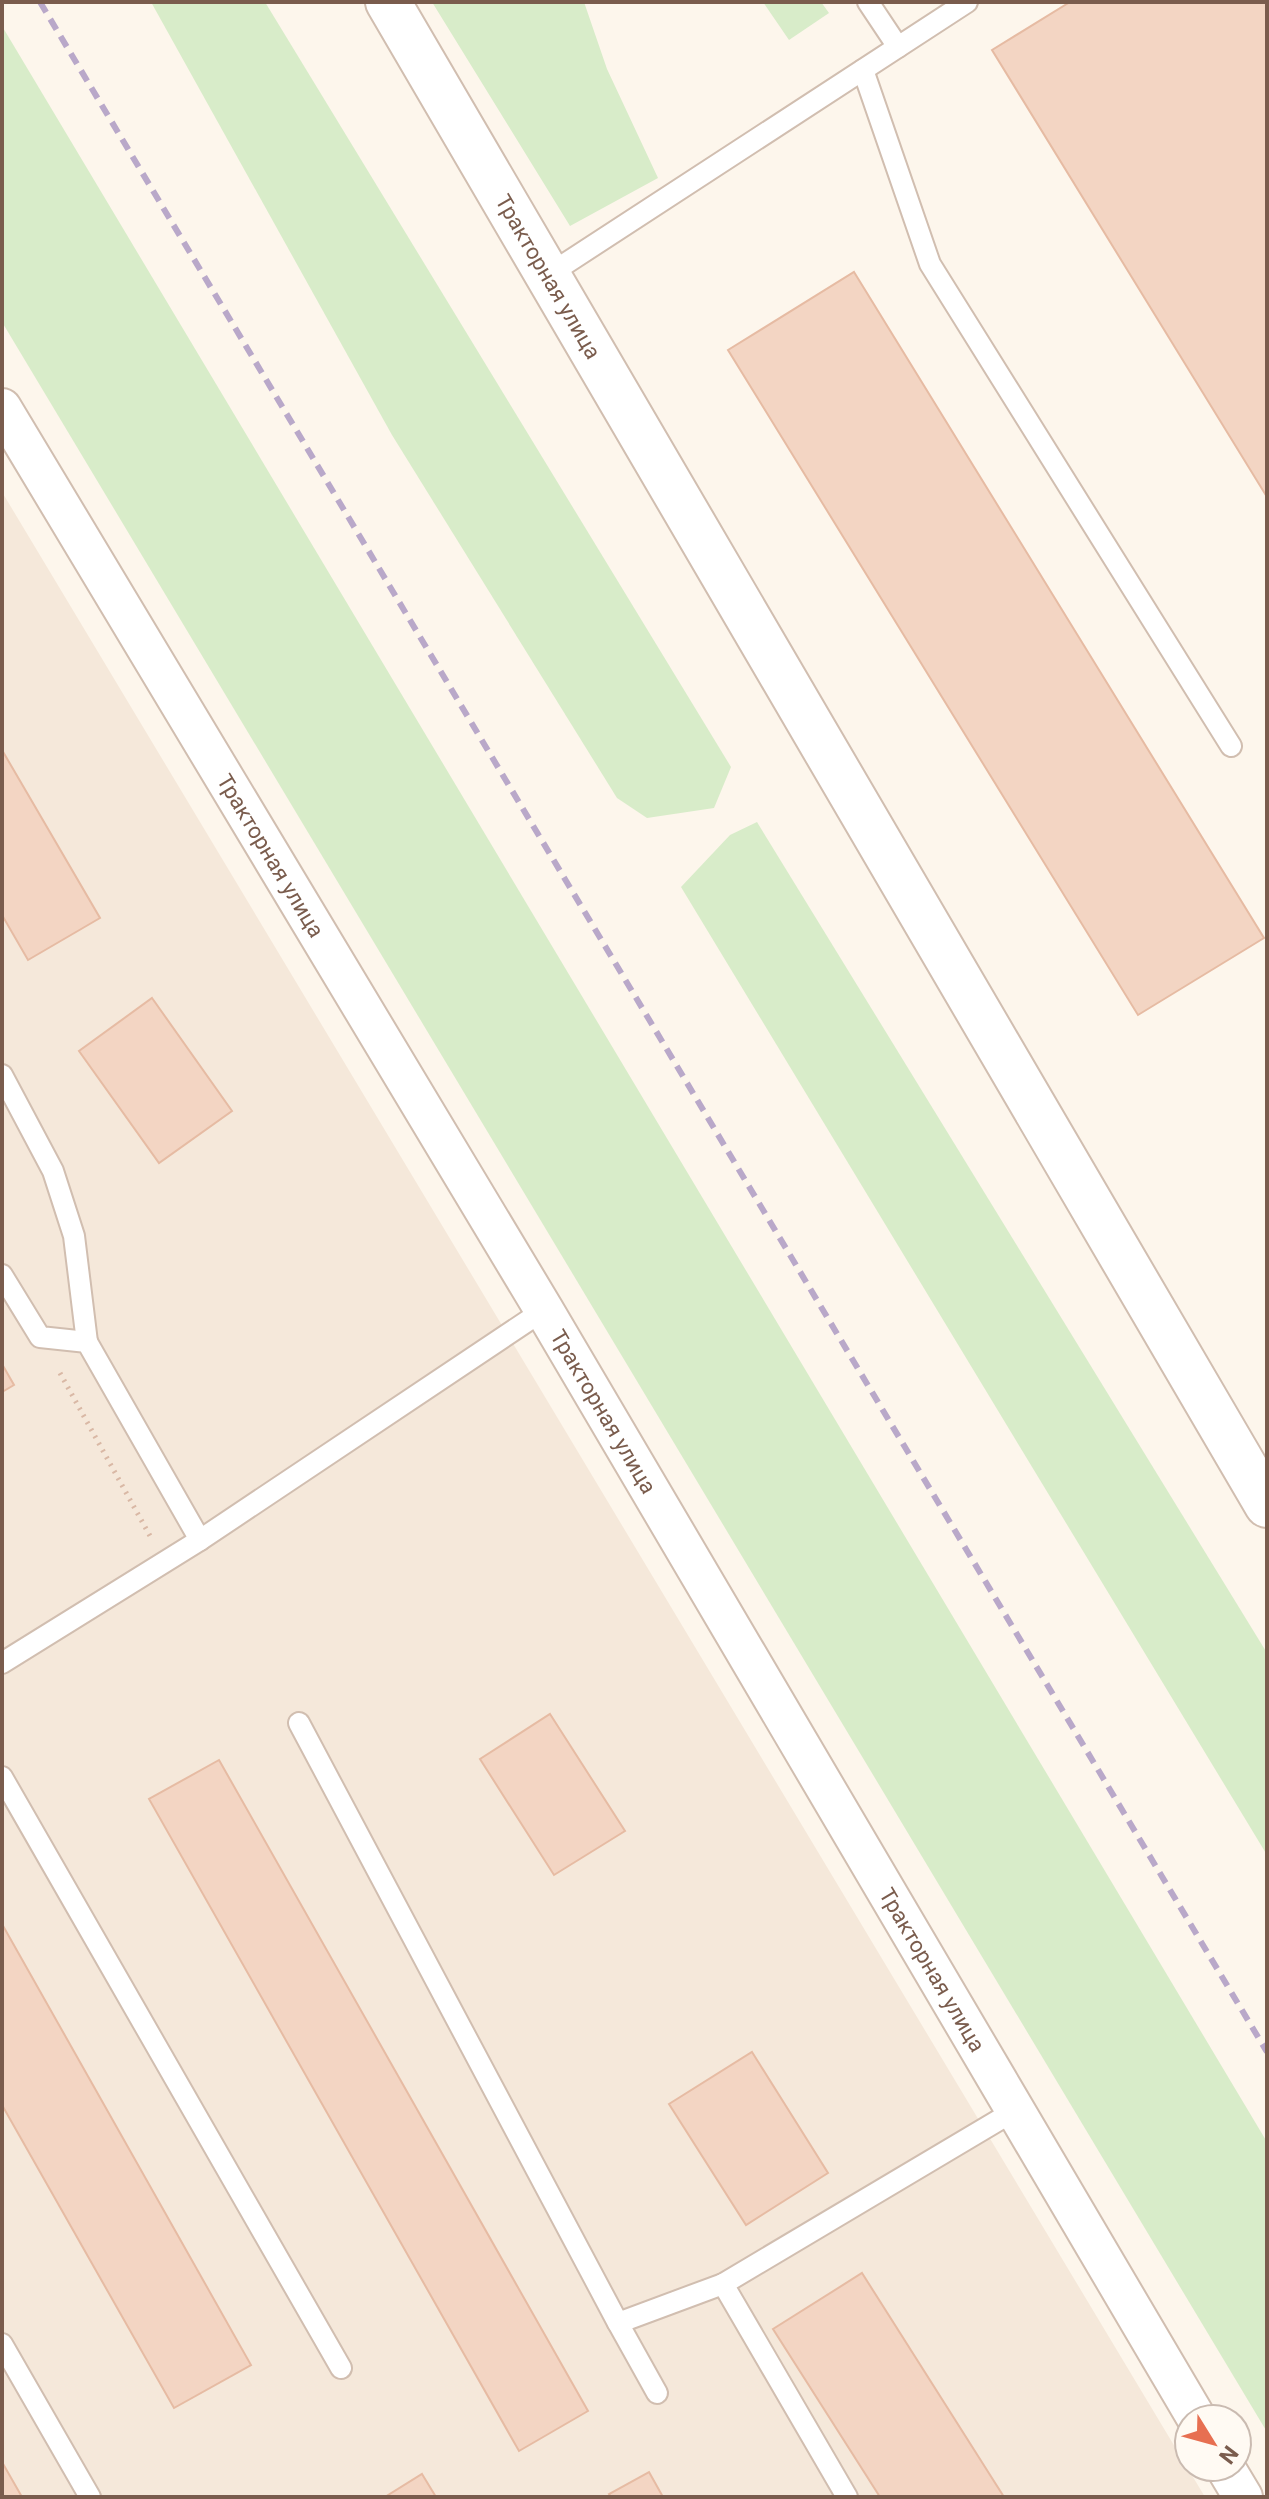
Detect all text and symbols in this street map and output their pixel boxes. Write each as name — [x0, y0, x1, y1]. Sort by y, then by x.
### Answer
street label: Тракторная улица — [490, 190, 606, 363]
street label: Тракторная улица — [212, 770, 329, 942]
street label: Тракторная улица — [545, 1325, 661, 1498]
street label: Тракторная улица — [874, 1884, 990, 2056]
north arrow — [1173, 2403, 1253, 2483]
text: N — [1214, 2441, 1243, 2468]

